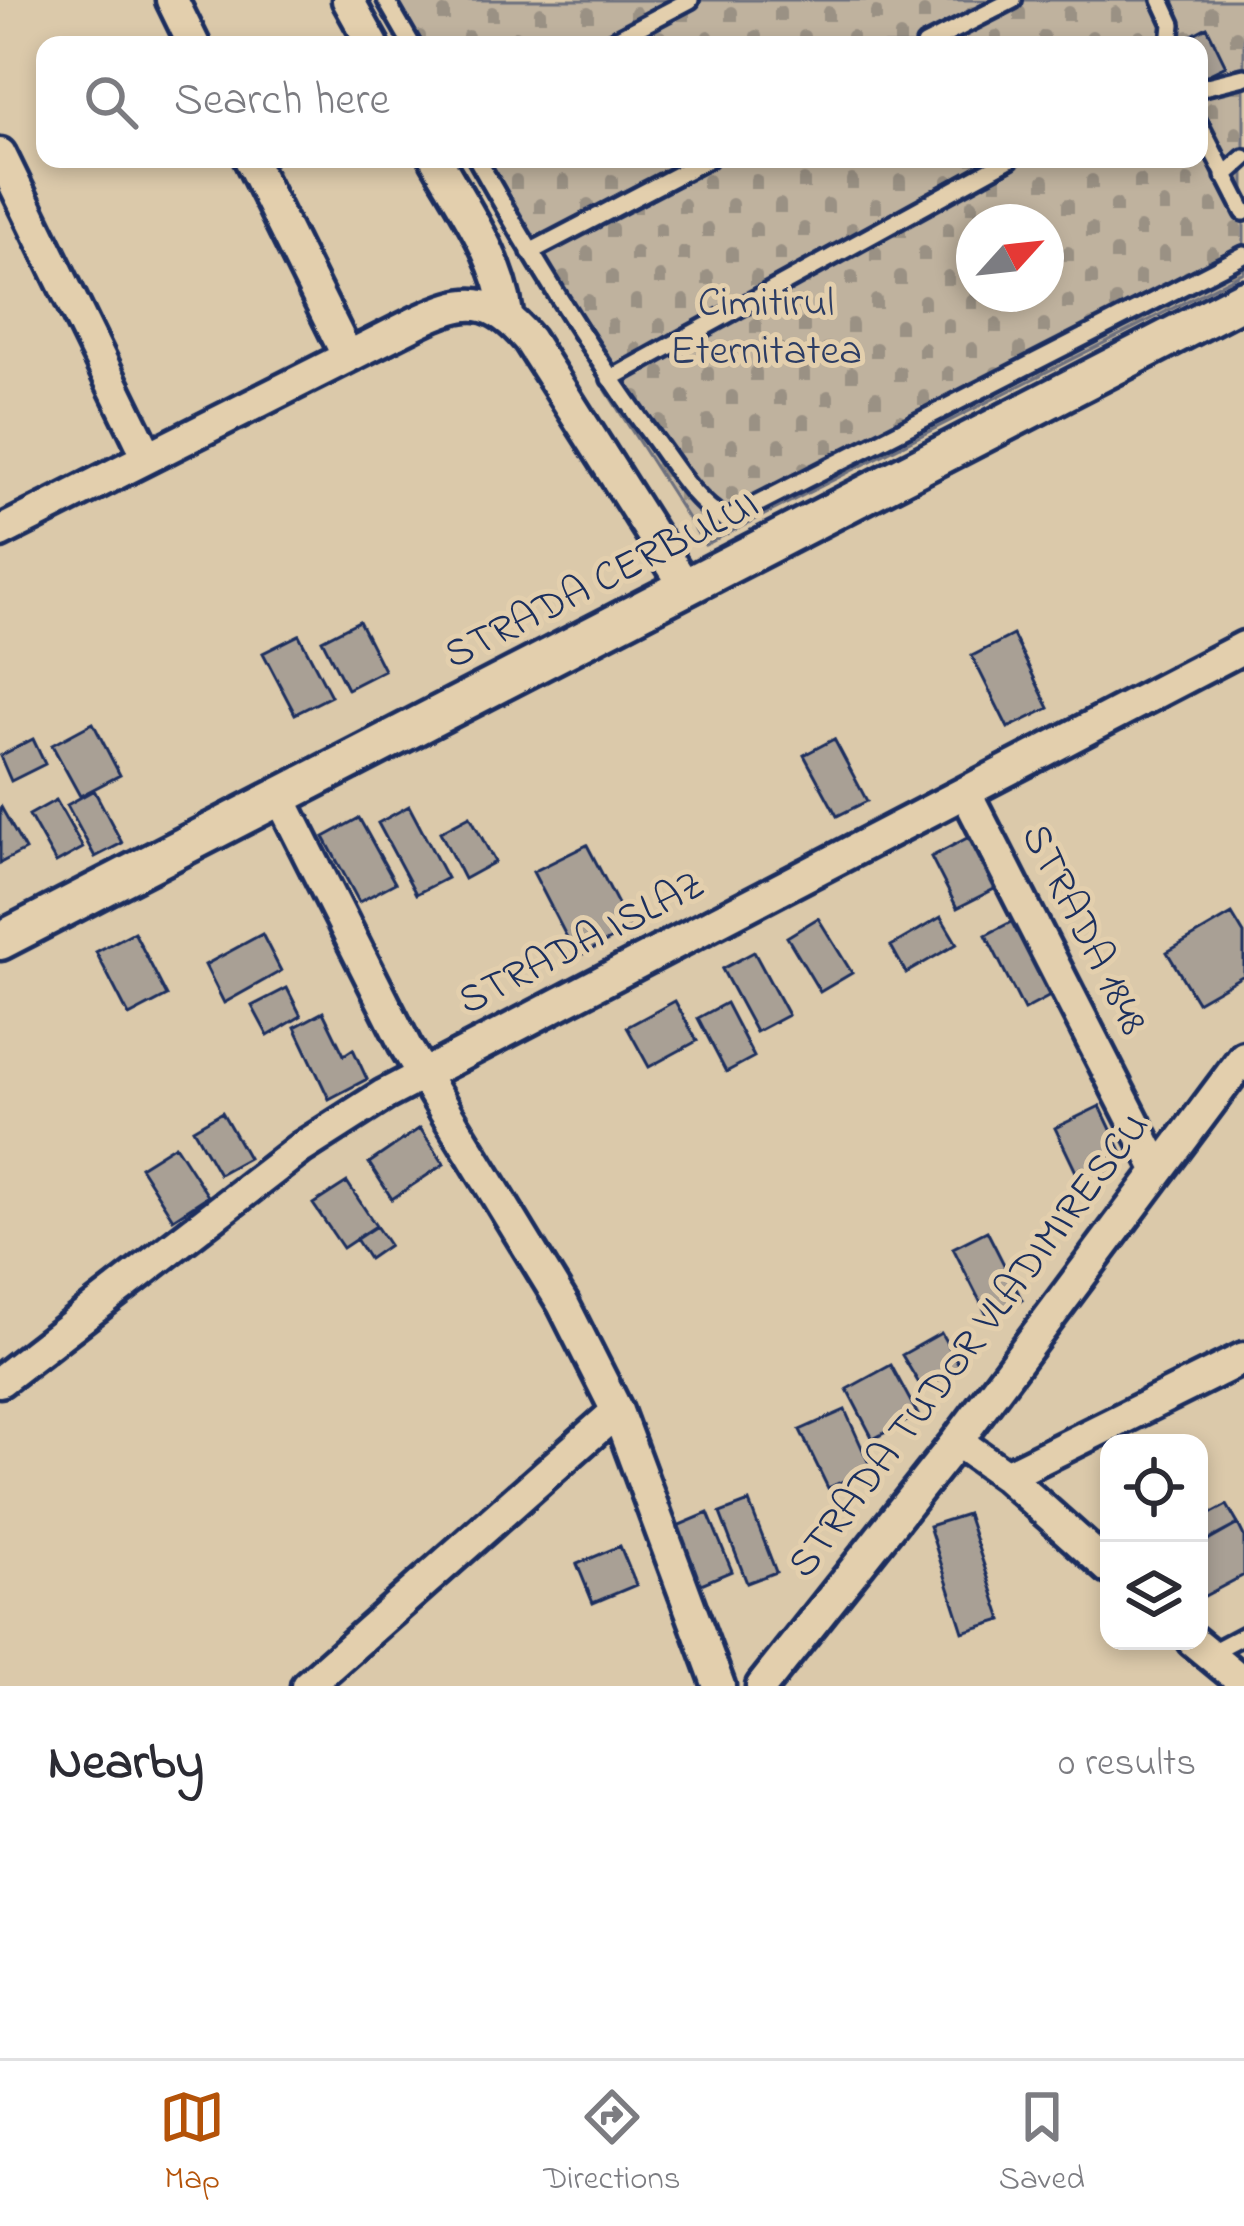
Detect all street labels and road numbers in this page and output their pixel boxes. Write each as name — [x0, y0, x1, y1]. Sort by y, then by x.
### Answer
street label: STRADA CERBULUI — [434, 475, 770, 687]
street label: STRADA 1848 — [1004, 814, 1162, 1046]
street label: STRADA ISLAZ — [448, 856, 716, 1032]
street label: STRADA TUDOR VLADIMIRESCU — [774, 1100, 1166, 1592]

